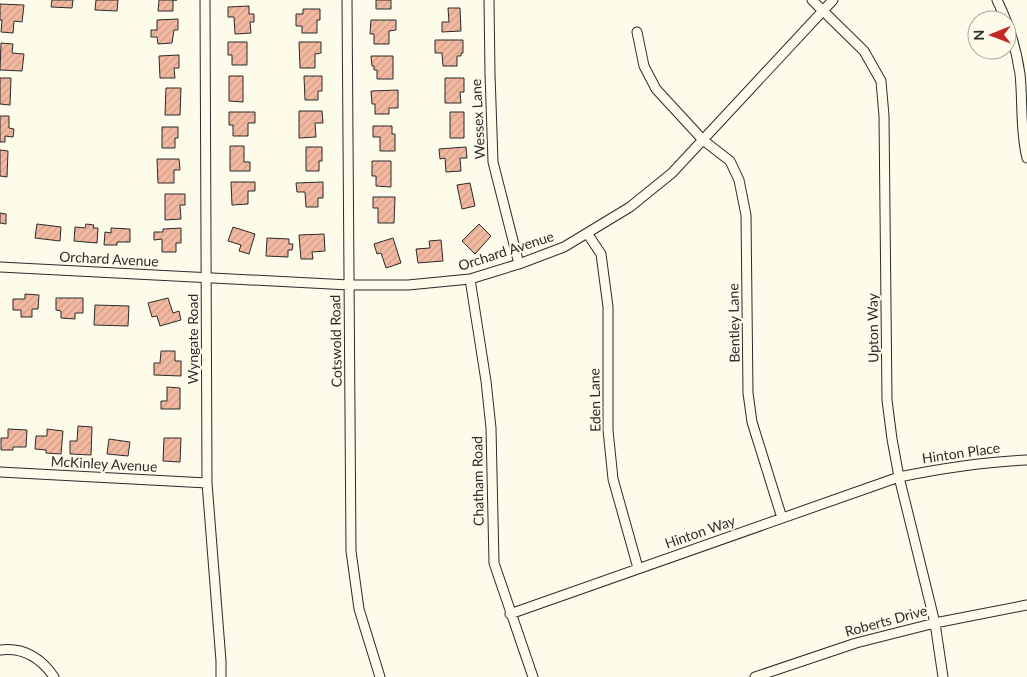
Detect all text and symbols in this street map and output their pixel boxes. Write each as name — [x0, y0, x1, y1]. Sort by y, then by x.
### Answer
north arrow — [967, 10, 1017, 60]
text: N — [970, 30, 987, 41]
street label: Wessex Lane — [467, 78, 488, 160]
street label: Orchard Avenue — [456, 227, 556, 274]
street label: Orchard Avenue — [59, 247, 159, 270]
street label: Bentley Lane — [724, 283, 743, 363]
street label: Upton Way — [863, 292, 882, 363]
street label: Wyngate Road — [184, 294, 201, 384]
street label: Cotswold Road — [326, 295, 345, 388]
street label: Eden Lane — [585, 368, 604, 432]
street label: Chatham Road — [468, 436, 487, 526]
street label: Hinton Place — [921, 439, 1001, 466]
street label: McKinley Avenue — [50, 452, 158, 475]
street label: Hinton Way — [662, 511, 738, 552]
street label: Roberts Drive — [843, 601, 929, 640]

